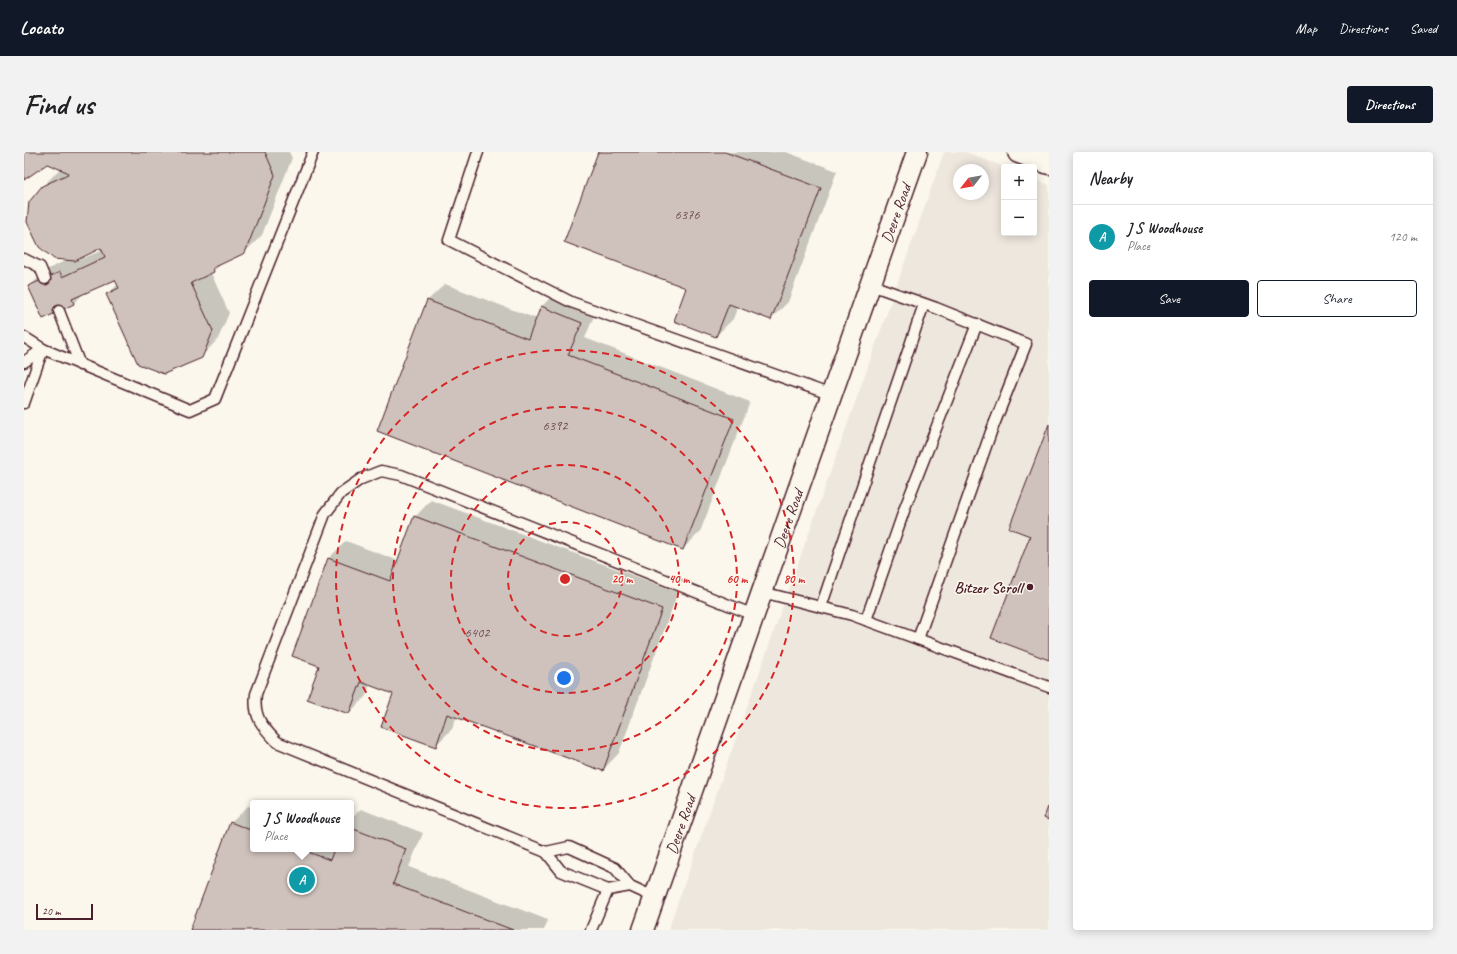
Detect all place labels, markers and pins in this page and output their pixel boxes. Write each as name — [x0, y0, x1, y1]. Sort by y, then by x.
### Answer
centre of rings — [558, 572, 572, 586]
place label: Bitzer Scroll — [954, 578, 1025, 598]
marker: Bitzer Scroll — [1025, 582, 1035, 592]
pin: A — [289, 865, 315, 895]

